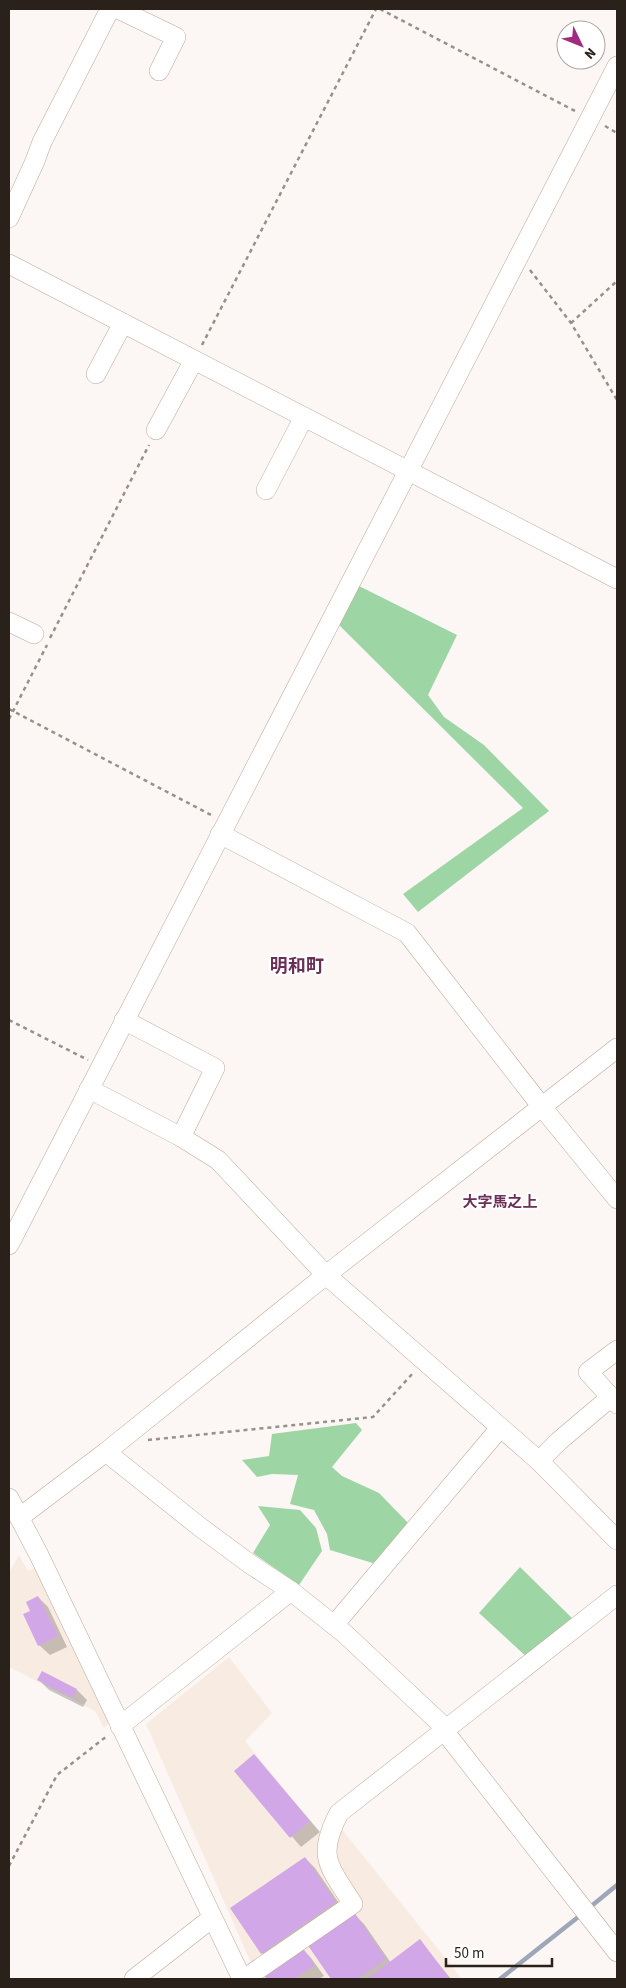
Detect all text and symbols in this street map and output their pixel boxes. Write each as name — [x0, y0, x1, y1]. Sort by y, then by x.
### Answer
north arrow — [556, 20, 606, 70]
text: N — [579, 43, 600, 63]
district label: 明和町 — [270, 954, 324, 979]
district label: 大字馬之上 — [462, 1192, 538, 1213]
scale bar — [446, 1936, 552, 1968]
text: 50 m — [454, 1943, 484, 1964]

